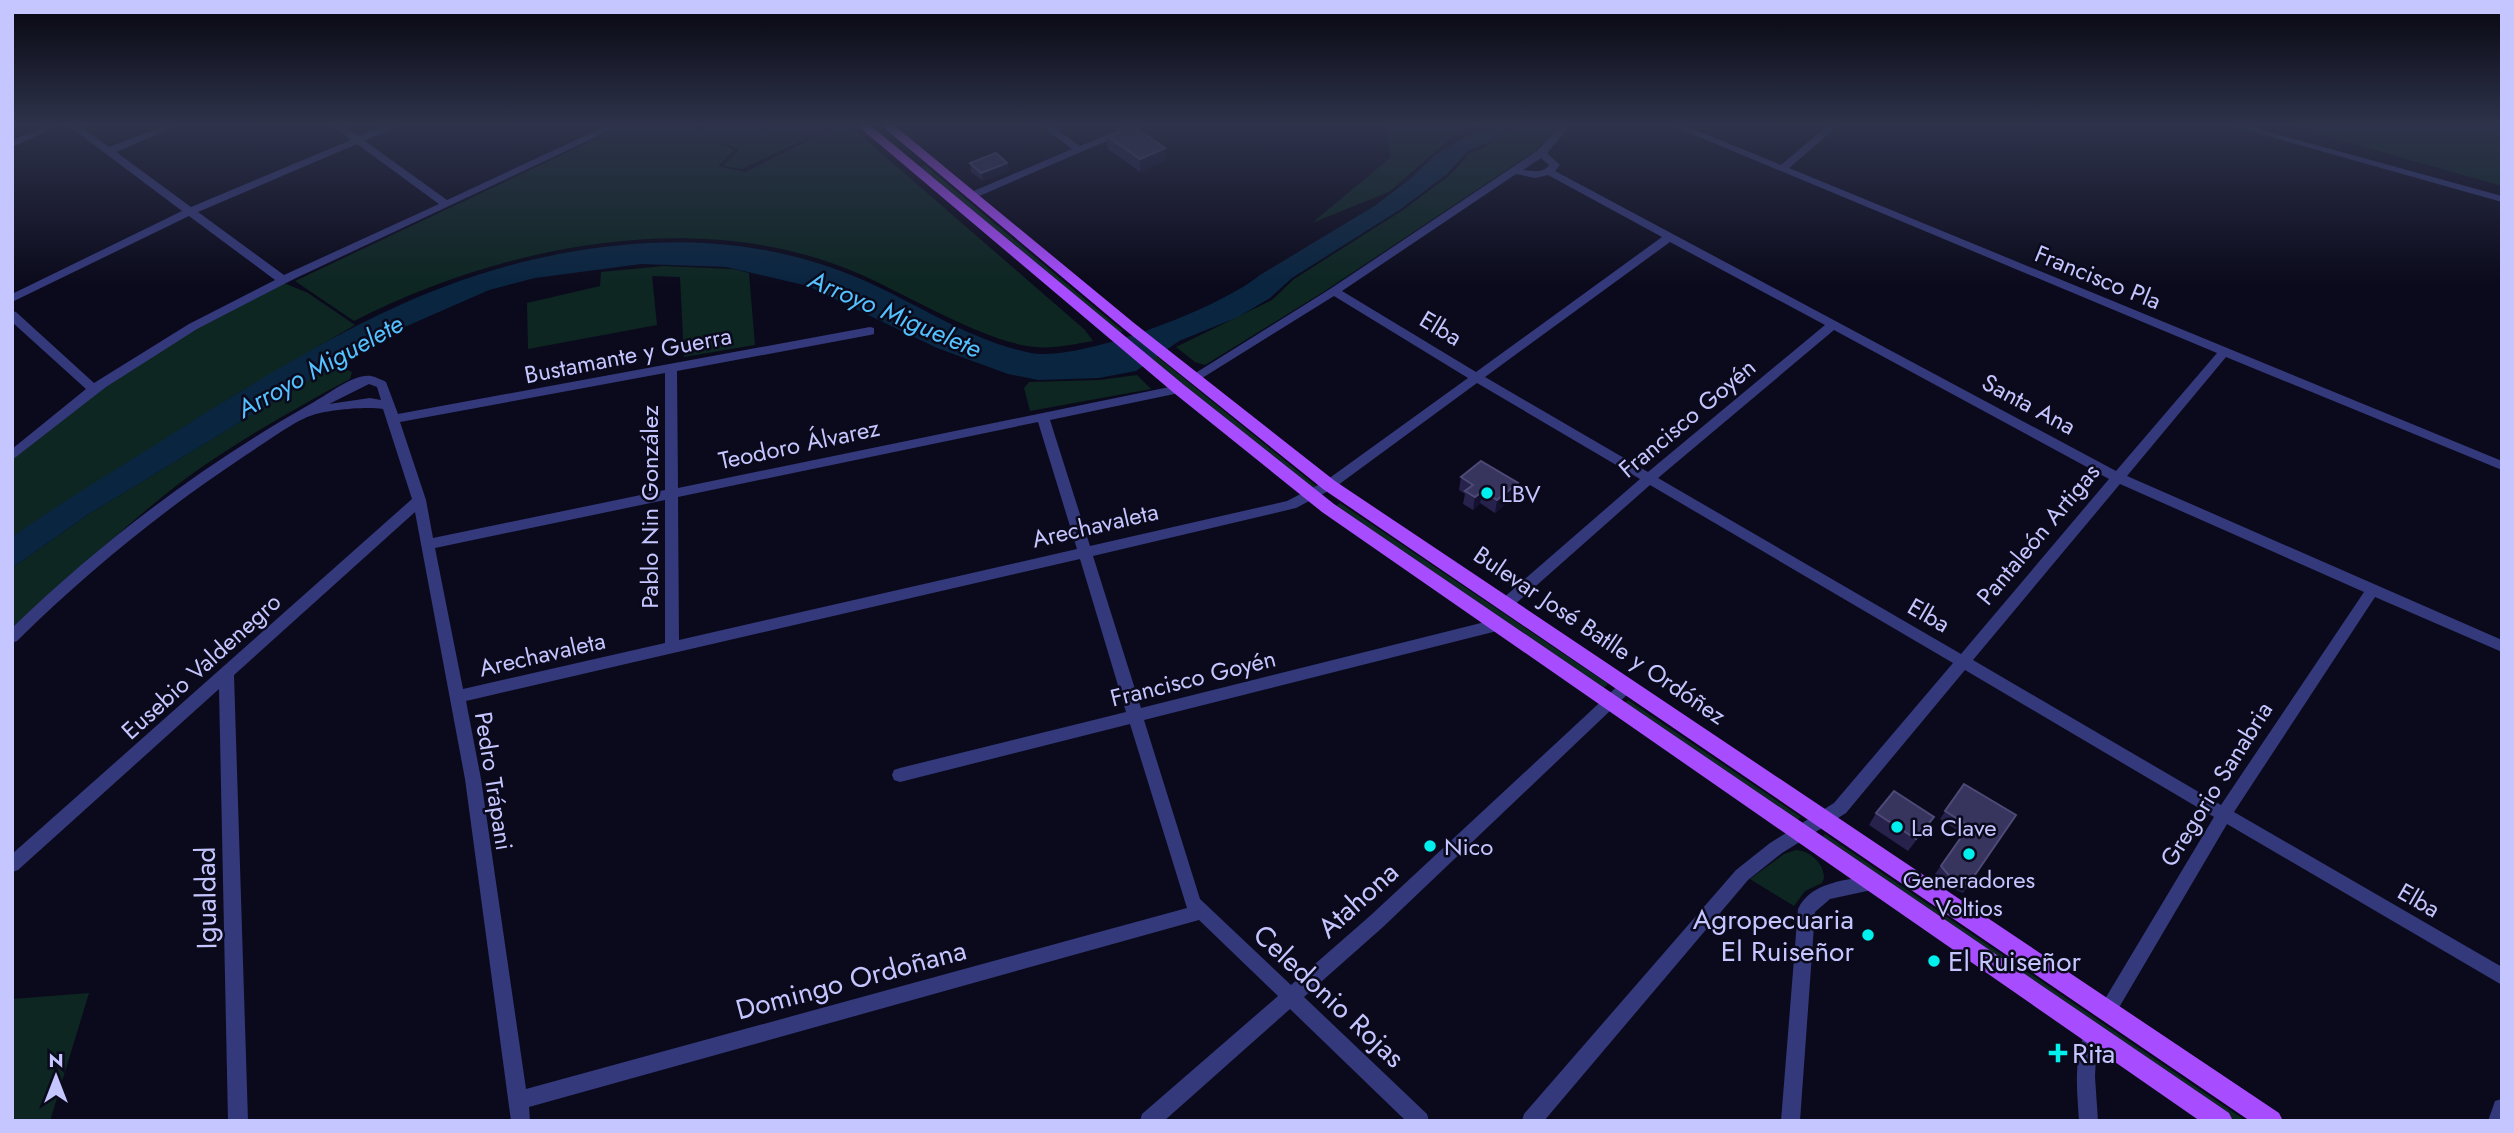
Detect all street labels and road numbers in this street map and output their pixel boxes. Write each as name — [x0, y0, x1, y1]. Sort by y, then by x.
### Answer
street label: Francisco Pla — [2030, 236, 2166, 318]
street label: Elba — [1413, 302, 1469, 354]
street label: Bustamante y Guerra — [521, 318, 735, 392]
street label: Francisco Goyén — [1611, 350, 1763, 486]
street label: Santa Ana — [1976, 365, 2082, 443]
street label: Pablo Nin González — [632, 405, 667, 609]
street label: Teodoro Álvarez — [715, 410, 883, 478]
street label: Pantaleón Artigas — [1968, 455, 2108, 613]
street label: Arechavaleta — [1028, 493, 1162, 557]
street label: Bulevar José Batlle y Ordóñez — [1467, 537, 1733, 733]
street label: Eusebio Valdenegro — [113, 585, 289, 747]
street label: Elba — [1901, 589, 1957, 641]
street label: Arechavaleta — [475, 622, 609, 686]
street label: Francisco Goyén — [1107, 641, 1279, 715]
street label: Gregorio Sanabria — [2151, 695, 2281, 873]
street label: Pedro Trápani — [466, 709, 522, 853]
street label: Igualdad — [185, 846, 227, 950]
street label: Atahona — [1308, 852, 1408, 948]
street label: Elba — [2391, 874, 2447, 926]
street label: Celedonio Rojas — [1244, 915, 1414, 1077]
street label: Domingo Ordoñana — [731, 930, 971, 1030]

